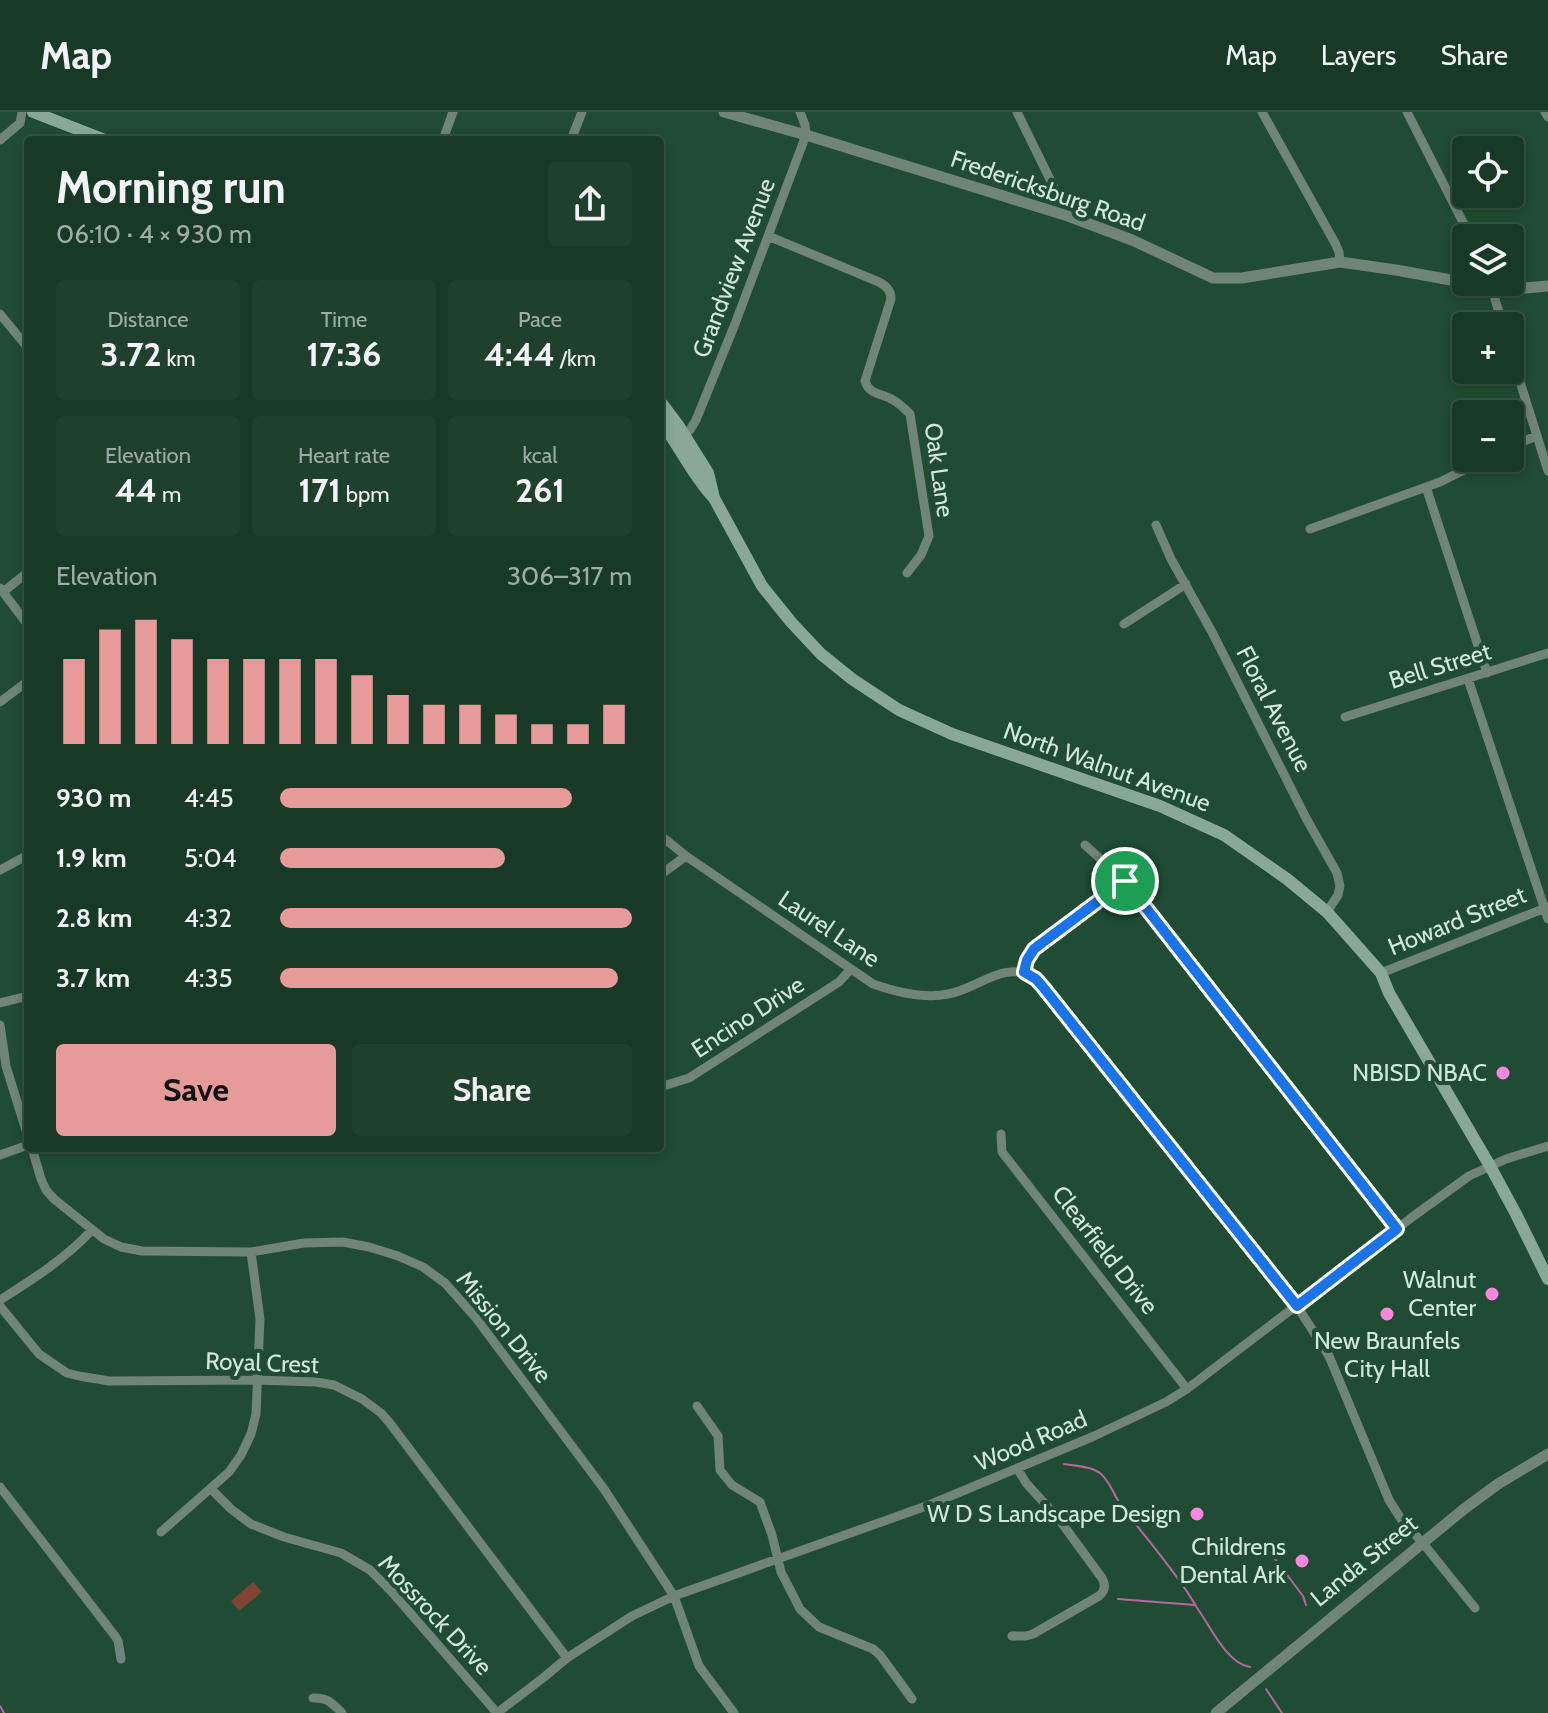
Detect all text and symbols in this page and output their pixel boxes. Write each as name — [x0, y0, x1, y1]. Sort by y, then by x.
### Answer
text: Map — [40, 32, 112, 79]
text: Map — [1225, 38, 1277, 72]
text: Layers — [1321, 38, 1396, 72]
text: Share — [1440, 38, 1508, 72]
map controls — [1452, 136, 1524, 472]
button: locate — [1452, 136, 1524, 208]
street label: Fredericksburg Road — [947, 144, 1149, 237]
text: Morning run — [56, 161, 286, 214]
button: share — [548, 162, 632, 246]
street label: Grandview Avenue — [686, 174, 781, 362]
text: 06:10 · 4 × 930 m — [56, 218, 252, 250]
button: layers — [1452, 224, 1524, 296]
text: Distance — [108, 306, 188, 333]
text: Time — [321, 306, 367, 333]
text: Pace — [518, 306, 562, 333]
button: + — [1452, 312, 1524, 384]
text: 3.72 — [100, 333, 162, 375]
text: 17:36 — [307, 333, 381, 375]
text: 4:44 — [484, 333, 555, 375]
text: km — [162, 345, 196, 372]
text: /km — [555, 345, 596, 372]
button: − — [1452, 400, 1524, 472]
street label: Oak Lane — [919, 421, 960, 519]
text: Elevation — [105, 442, 191, 469]
text: Heart rate — [298, 442, 390, 469]
text: kcal — [522, 442, 558, 469]
text: 44 — [115, 469, 157, 511]
text: 171 — [298, 469, 341, 511]
text: 261 — [515, 469, 565, 511]
text: m — [157, 481, 181, 508]
text: bpm — [341, 481, 390, 508]
text: Elevation — [56, 560, 158, 592]
text: 306–317 m — [507, 560, 632, 592]
street label: Bell Street — [1385, 636, 1494, 695]
street label: Floral Avenue — [1230, 641, 1319, 777]
street label: North Walnut Avenue — [1000, 716, 1215, 817]
text: 930 m — [56, 782, 131, 814]
text: 4:45 — [184, 782, 234, 814]
text: 1.9 km — [56, 842, 127, 874]
text: 5:04 — [184, 842, 237, 874]
pin — [1091, 847, 1159, 915]
icon: arrive — [1103, 859, 1147, 903]
street label: Howard Street — [1384, 880, 1530, 961]
street label: Laurel Lane — [773, 884, 885, 973]
text: 2.8 km — [56, 902, 132, 934]
text: 4:32 — [184, 902, 232, 934]
text: 3.7 km — [56, 962, 130, 994]
text: 4:35 — [184, 962, 233, 994]
street label: Encino Drive — [686, 969, 809, 1064]
button: Save — [56, 1044, 336, 1136]
button: Share — [352, 1044, 632, 1136]
place label: NBISD NBAC — [1352, 1058, 1487, 1087]
marker: NBISD NBAC — [1494, 1064, 1512, 1082]
street label: Clearfield Drive — [1046, 1180, 1165, 1320]
street label: Mission Drive — [451, 1265, 558, 1388]
place label: Walnut Center — [1403, 1265, 1476, 1322]
marker: Walnut Center — [1483, 1285, 1501, 1303]
marker: New Braunfels City Hall — [1378, 1305, 1396, 1323]
place label: New Braunfels City Hall — [1314, 1326, 1460, 1383]
street label: Royal Crest — [205, 1346, 319, 1379]
street label: Wood Road — [970, 1404, 1091, 1477]
place label: W D S Landscape Design — [927, 1499, 1181, 1528]
marker: W D S Landscape Design — [1188, 1505, 1206, 1523]
street label: Landa Street — [1304, 1509, 1423, 1612]
place label: Childrens Dental Ark — [1179, 1532, 1286, 1589]
street label: Mossrock Drive — [372, 1549, 498, 1681]
marker: Childrens Dental Ark — [1293, 1552, 1311, 1570]

